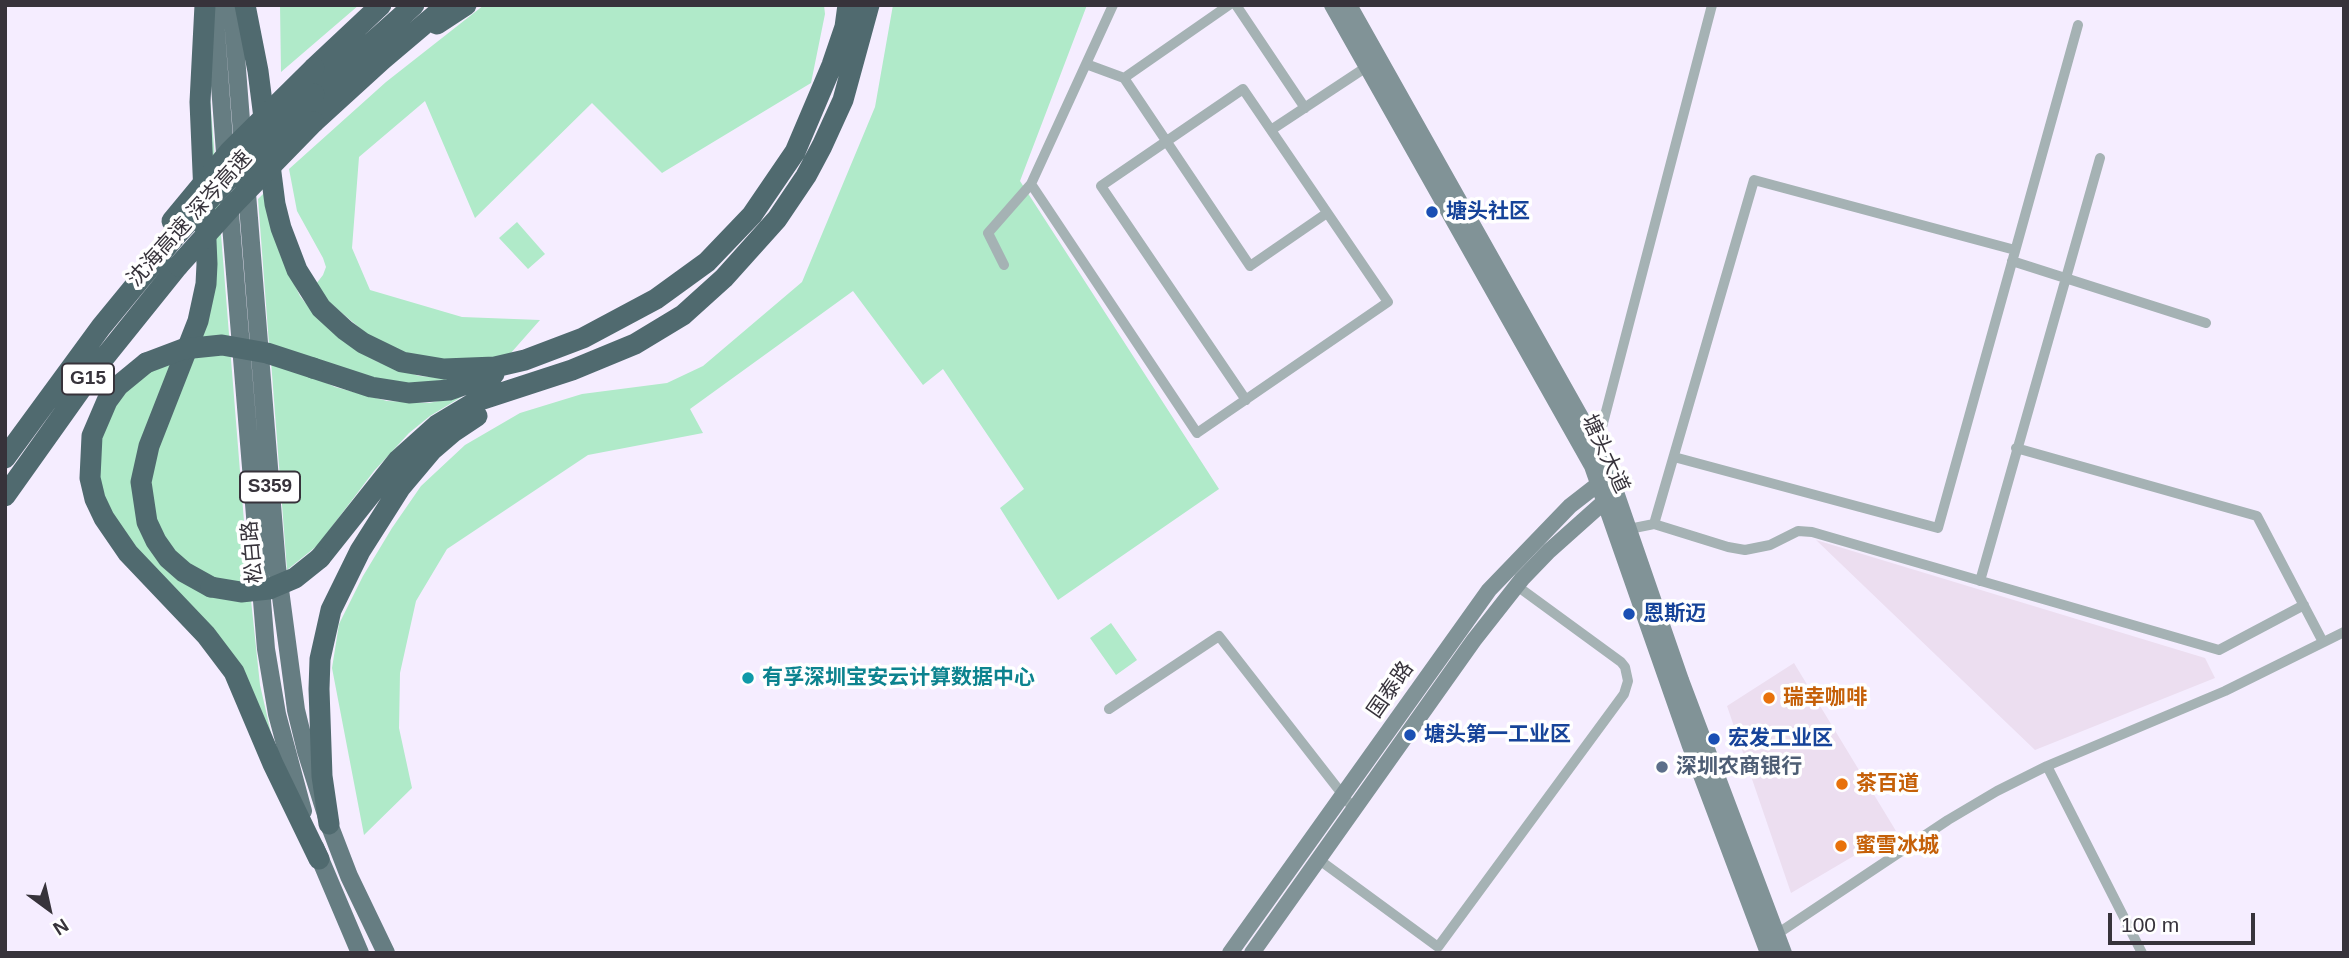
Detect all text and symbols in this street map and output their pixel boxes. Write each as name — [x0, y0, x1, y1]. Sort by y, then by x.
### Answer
street label: 沈海高速 深岑高速 — [122, 146, 258, 292]
place label: 塘头社区 — [1446, 199, 1530, 225]
marker: 塘头社区 — [1424, 204, 1440, 220]
road number: G15 — [62, 364, 114, 394]
street label: 塘头大道 — [1576, 411, 1634, 497]
road number: S359 — [240, 472, 300, 502]
street label: 松白路 — [238, 520, 268, 584]
place label: 恩斯迈 — [1643, 601, 1706, 627]
marker: 恩斯迈 — [1621, 606, 1637, 622]
street label: 国泰路 — [1363, 657, 1419, 723]
place label: 有孚深圳宝安云计算数据中心 — [762, 665, 1035, 691]
marker: 有孚深圳宝安云计算数据中心 — [740, 670, 756, 686]
place label: 瑞幸咖啡 — [1783, 685, 1867, 711]
marker: 瑞幸咖啡 — [1761, 690, 1777, 706]
place label: 塘头第一工业区 — [1424, 722, 1571, 748]
place label: 宏发工业区 — [1728, 726, 1833, 752]
marker: 塘头第一工业区 — [1402, 727, 1418, 743]
marker: 宏发工业区 — [1706, 731, 1722, 747]
place label: 深圳农商银行 — [1676, 754, 1802, 780]
marker: 深圳农商银行 — [1654, 759, 1670, 775]
place label: 茶百道 — [1856, 771, 1919, 797]
marker: 茶百道 — [1834, 776, 1850, 792]
place label: 蜜雪冰城 — [1855, 833, 1939, 859]
marker: 蜜雪冰城 — [1833, 838, 1849, 854]
north arrow — [14, 874, 84, 944]
scale bar — [2111, 898, 2258, 942]
text: 100 m — [2121, 913, 2179, 936]
text: N — [49, 914, 72, 940]

